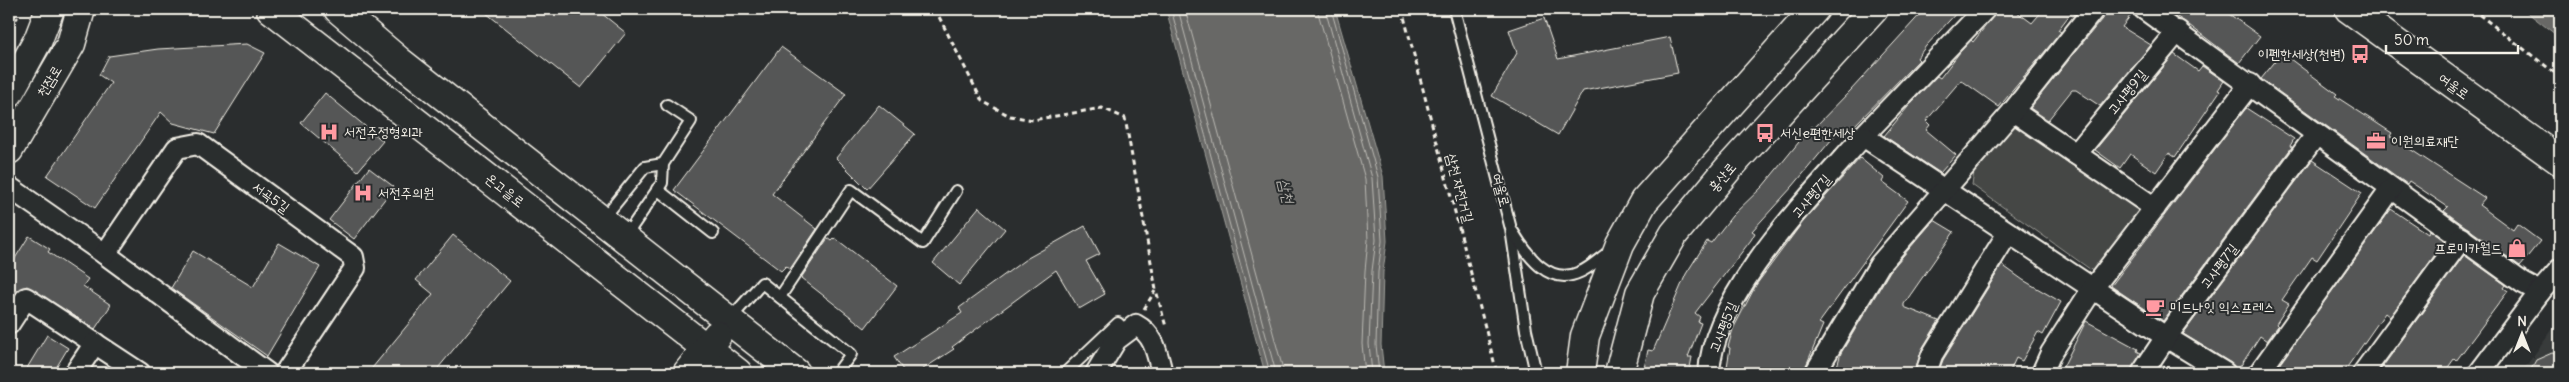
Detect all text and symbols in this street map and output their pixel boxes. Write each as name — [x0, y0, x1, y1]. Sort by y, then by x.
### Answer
scale bar — [2386, 22, 2519, 54]
text: 50 m — [2394, 30, 2429, 49]
bus stop icon: 이펜한세상(천변) — [2349, 43, 2371, 65]
place label: 이펜한세상(천변) — [2258, 45, 2345, 63]
street label: 천잠로 — [33, 62, 65, 100]
street label: 고사평9길 — [2103, 65, 2151, 118]
street label: 여울로 — [2435, 69, 2473, 103]
hospital icon: 서전주정형외과 — [318, 121, 340, 143]
bus stop icon: 서신e편한세상 — [1754, 122, 1776, 144]
place label: 서전주정형외과 — [344, 123, 423, 141]
place label: 서신e편한세상 — [1780, 124, 1856, 142]
office icon: 이원의료재단 — [2365, 130, 2387, 152]
place label: 이원의료재단 — [2391, 132, 2459, 150]
street label: 삼천 자전거길 — [1442, 151, 1478, 225]
street label: 홍산로 — [1704, 158, 1740, 196]
street label: 온고을로 — [482, 169, 528, 211]
street label: 고사평7길 — [1787, 170, 1835, 222]
street label: 여울로 — [1488, 171, 1514, 209]
street label: 서곡5길 — [249, 177, 294, 217]
water label: 삼천 — [1275, 177, 1299, 207]
hospital icon: 서전주의원 — [352, 182, 374, 204]
place label: 서전주의원 — [378, 184, 434, 202]
shop icon: 프로미카월드 — [2506, 237, 2528, 259]
street label: 고사평7길 — [2196, 239, 2242, 292]
place label: 프로미카월드 — [2434, 239, 2502, 257]
cafe icon: 미드나잇 익스프레스 — [2144, 296, 2166, 318]
street label: 고사평5길 — [1705, 298, 1742, 355]
place label: 미드나잇 익스프레스 — [2170, 298, 2275, 316]
north arrow — [2496, 310, 2546, 360]
text: N — [2517, 312, 2527, 330]

